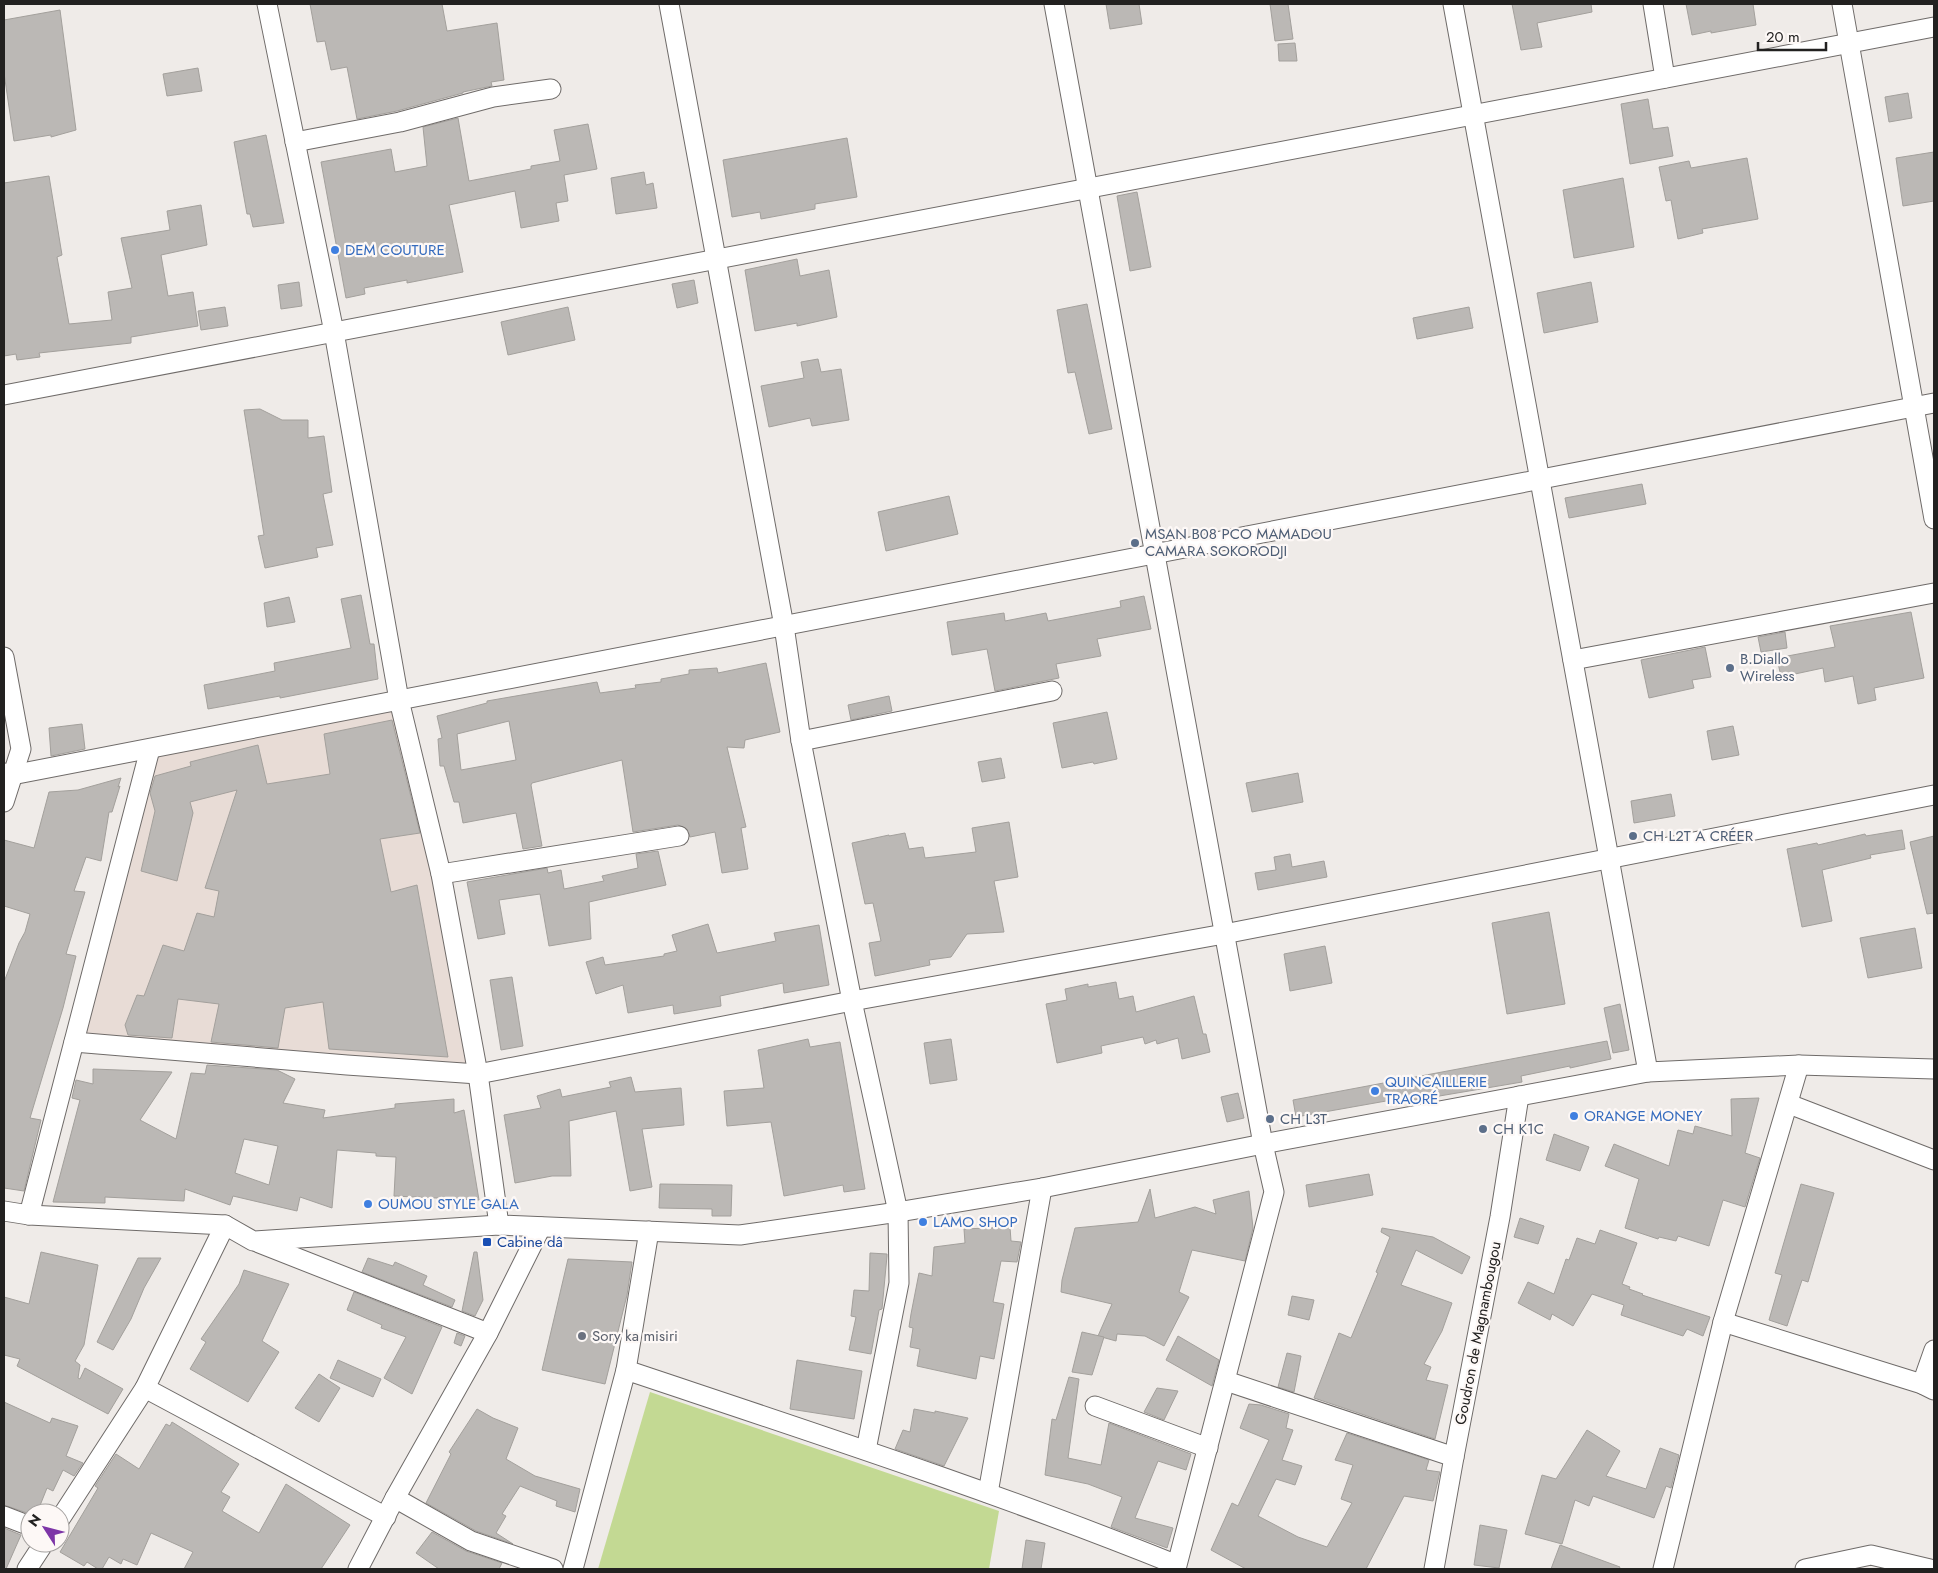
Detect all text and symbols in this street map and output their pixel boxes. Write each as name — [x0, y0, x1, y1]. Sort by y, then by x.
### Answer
scale bar — [1758, 20, 1826, 52]
text: 20 m — [1766, 26, 1800, 48]
place label: DEM COUTURE — [345, 239, 445, 261]
marker: DEM COUTURE — [329, 244, 341, 256]
place label: MSAN B08 PCO MAMADOU CAMARA SOKORODJI — [1145, 523, 1332, 562]
marker: MSAN B08 PCO MAMADOU CAMARA SOKORODJI — [1129, 537, 1141, 549]
place label: B.Diallo Wireless — [1740, 648, 1795, 687]
marker: B.Diallo Wireless — [1724, 662, 1736, 674]
place label: CH L2T A CRÉER — [1643, 825, 1754, 847]
marker: CH L2T A CRÉER — [1627, 830, 1639, 842]
place label: QUINCAILLERIE TRAORÉ — [1385, 1071, 1487, 1110]
marker: QUINCAILLERIE TRAORÉ — [1369, 1085, 1381, 1097]
place label: ORANGE MONEY — [1584, 1105, 1703, 1127]
place label: CH L3T — [1280, 1108, 1327, 1130]
marker: ORANGE MONEY — [1568, 1110, 1580, 1122]
marker: CH L3T — [1264, 1113, 1276, 1125]
place label: CH K1C — [1493, 1118, 1544, 1140]
marker: CH K1C — [1477, 1123, 1489, 1135]
place label: OUMOU STYLE GALA — [378, 1193, 519, 1215]
marker: OUMOU STYLE GALA — [362, 1198, 374, 1210]
place label: LAMO SHOP — [933, 1211, 1018, 1233]
marker: LAMO SHOP — [917, 1216, 929, 1228]
place label: Cabine dâ — [497, 1231, 563, 1253]
marker: Cabine dâ — [481, 1236, 493, 1248]
street label: Goudron de Magnambougou — [1449, 1239, 1507, 1427]
place label: Sory ka misiri — [592, 1325, 678, 1347]
marker: Sory ka misiri — [576, 1330, 588, 1342]
north arrow — [20, 1503, 70, 1553]
text: N — [23, 1510, 46, 1531]

